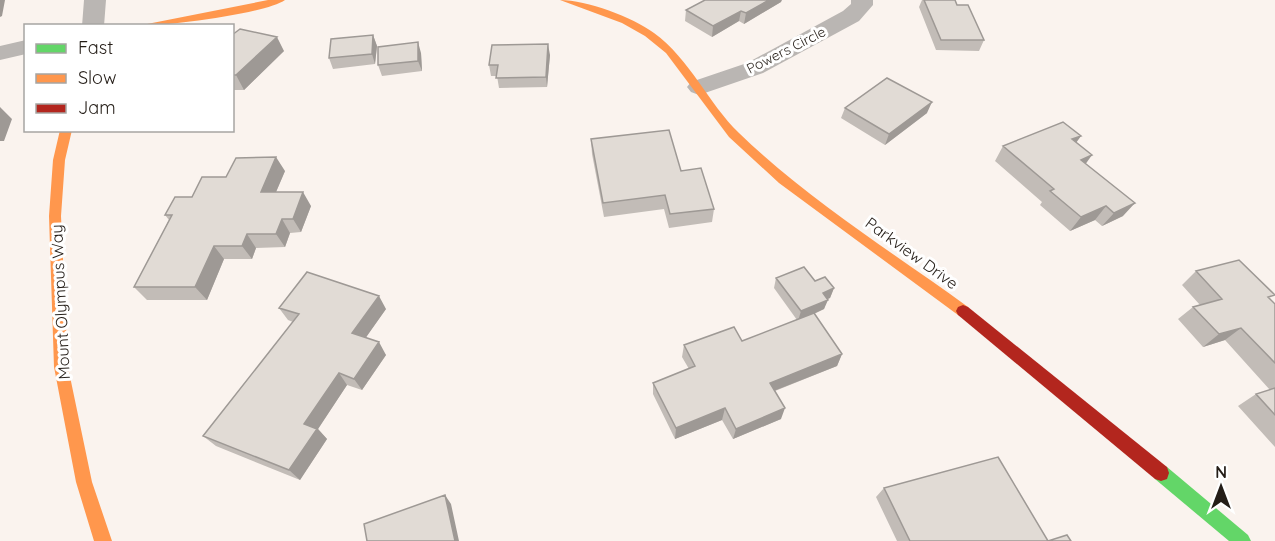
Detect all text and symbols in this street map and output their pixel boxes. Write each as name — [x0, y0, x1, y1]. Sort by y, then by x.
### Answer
street label: Powers Circle — [743, 22, 829, 78]
legend — [24, 24, 234, 132]
text: Fast — [78, 36, 113, 59]
text: Slow — [78, 66, 116, 89]
text: Jam — [78, 96, 116, 119]
street label: Parkview Drive — [862, 213, 962, 293]
street label: Mount Olympus Way — [46, 224, 74, 380]
north arrow — [1191, 457, 1251, 517]
text: N — [1215, 462, 1227, 482]

